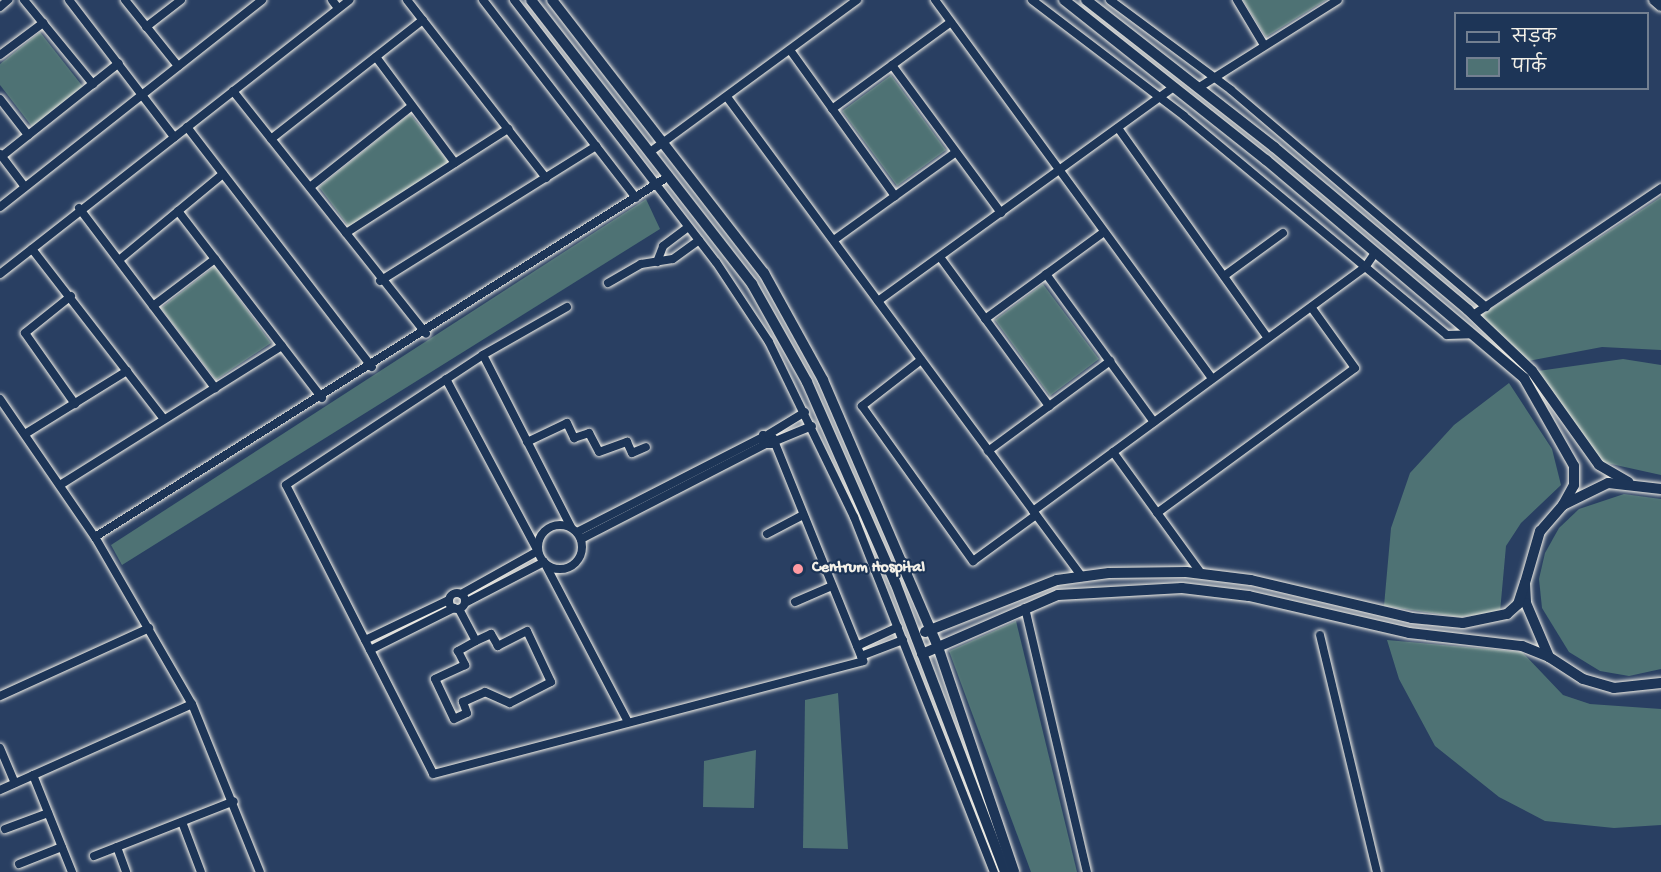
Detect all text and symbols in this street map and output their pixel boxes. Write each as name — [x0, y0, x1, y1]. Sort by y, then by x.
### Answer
legend — [1454, 12, 1649, 90]
text: सड़क — [1512, 28, 1556, 49]
text: पार्क — [1512, 58, 1546, 79]
place label: Centrum Hospital — [812, 559, 925, 579]
marker: Centrum Hospital — [789, 560, 807, 578]

